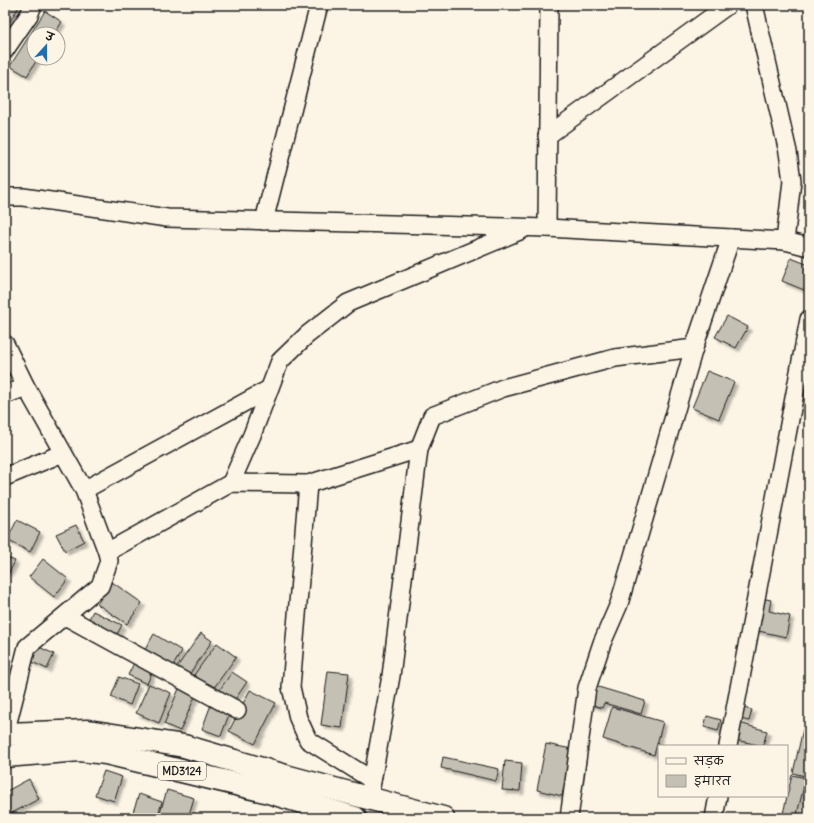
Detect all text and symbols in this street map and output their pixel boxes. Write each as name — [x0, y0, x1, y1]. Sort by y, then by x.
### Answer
north arrow — [26, 26, 66, 66]
text: उ — [43, 28, 57, 45]
legend — [658, 745, 788, 797]
text: सड़क — [693, 753, 725, 769]
road number: MD3124 — [158, 762, 206, 780]
text: इमारत — [694, 773, 732, 788]

